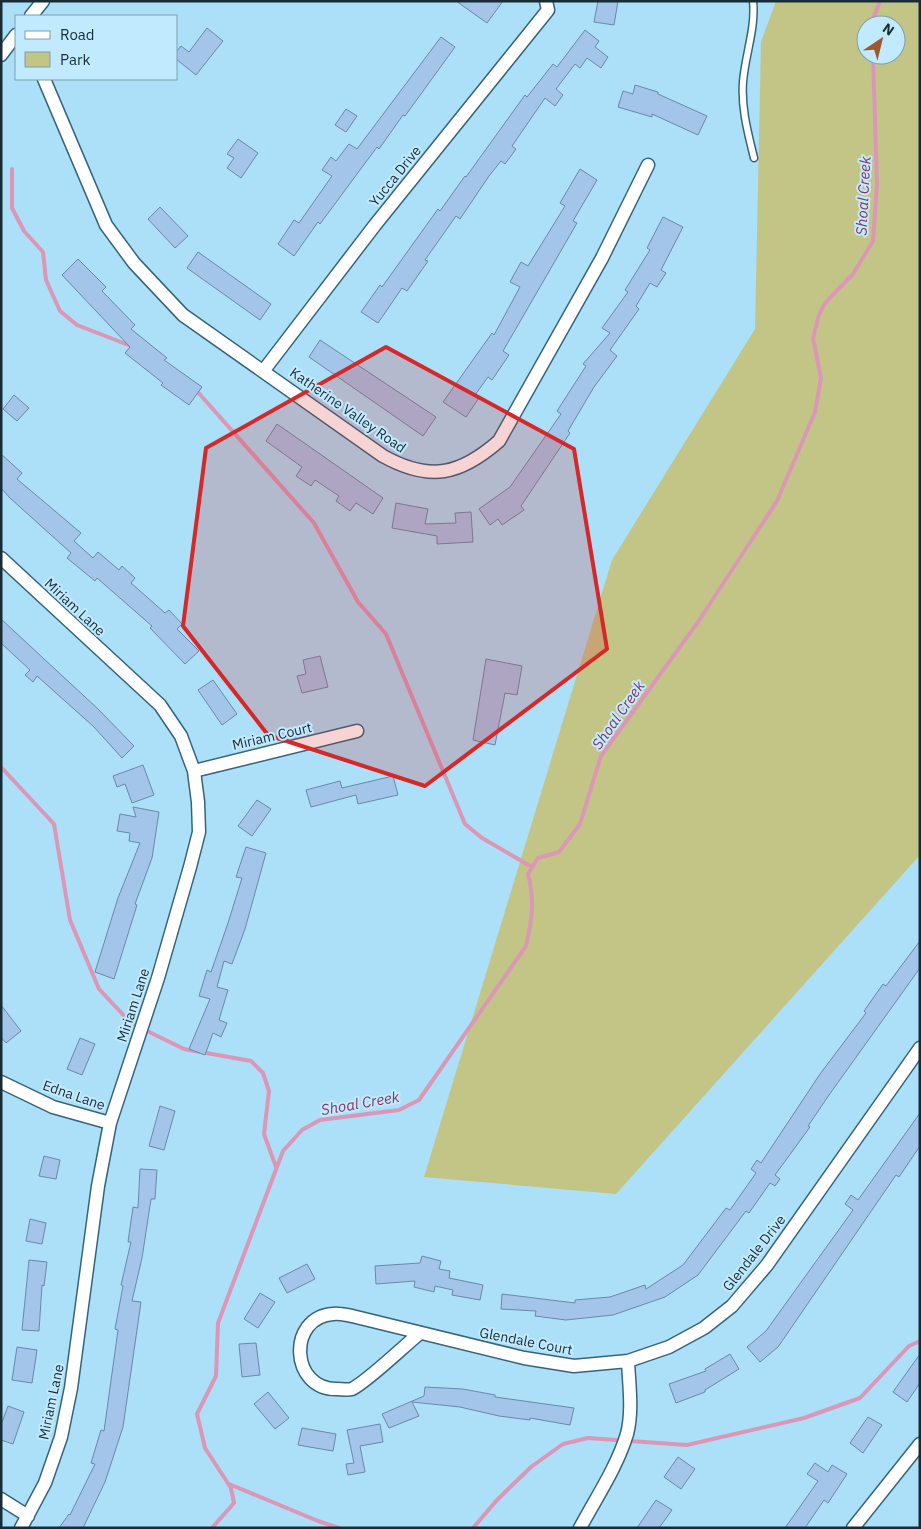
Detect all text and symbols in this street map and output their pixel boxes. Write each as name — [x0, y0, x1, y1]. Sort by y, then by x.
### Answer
legend — [15, 15, 178, 80]
north arrow — [856, 15, 906, 65]
text: N — [879, 19, 898, 40]
text: Road — [60, 25, 95, 44]
text: Park — [60, 50, 90, 69]
street label: Yucca Drive — [365, 142, 425, 210]
water label: Shoal Creek — [851, 156, 875, 236]
street label: Katherine Valley Road — [287, 363, 409, 457]
street label: Miriam Lane — [41, 574, 109, 640]
water label: Shoal Creek — [588, 677, 649, 753]
street label: Miriam Court — [230, 718, 314, 754]
street label: Miriam Lane — [113, 965, 153, 1044]
street label: Edna Lane — [40, 1076, 108, 1114]
water label: Shoal Creek — [319, 1087, 401, 1119]
street label: Glendale Drive — [719, 1211, 790, 1295]
street label: Glendale Court — [478, 1323, 574, 1359]
street label: Miriam Lane — [34, 1362, 68, 1441]

